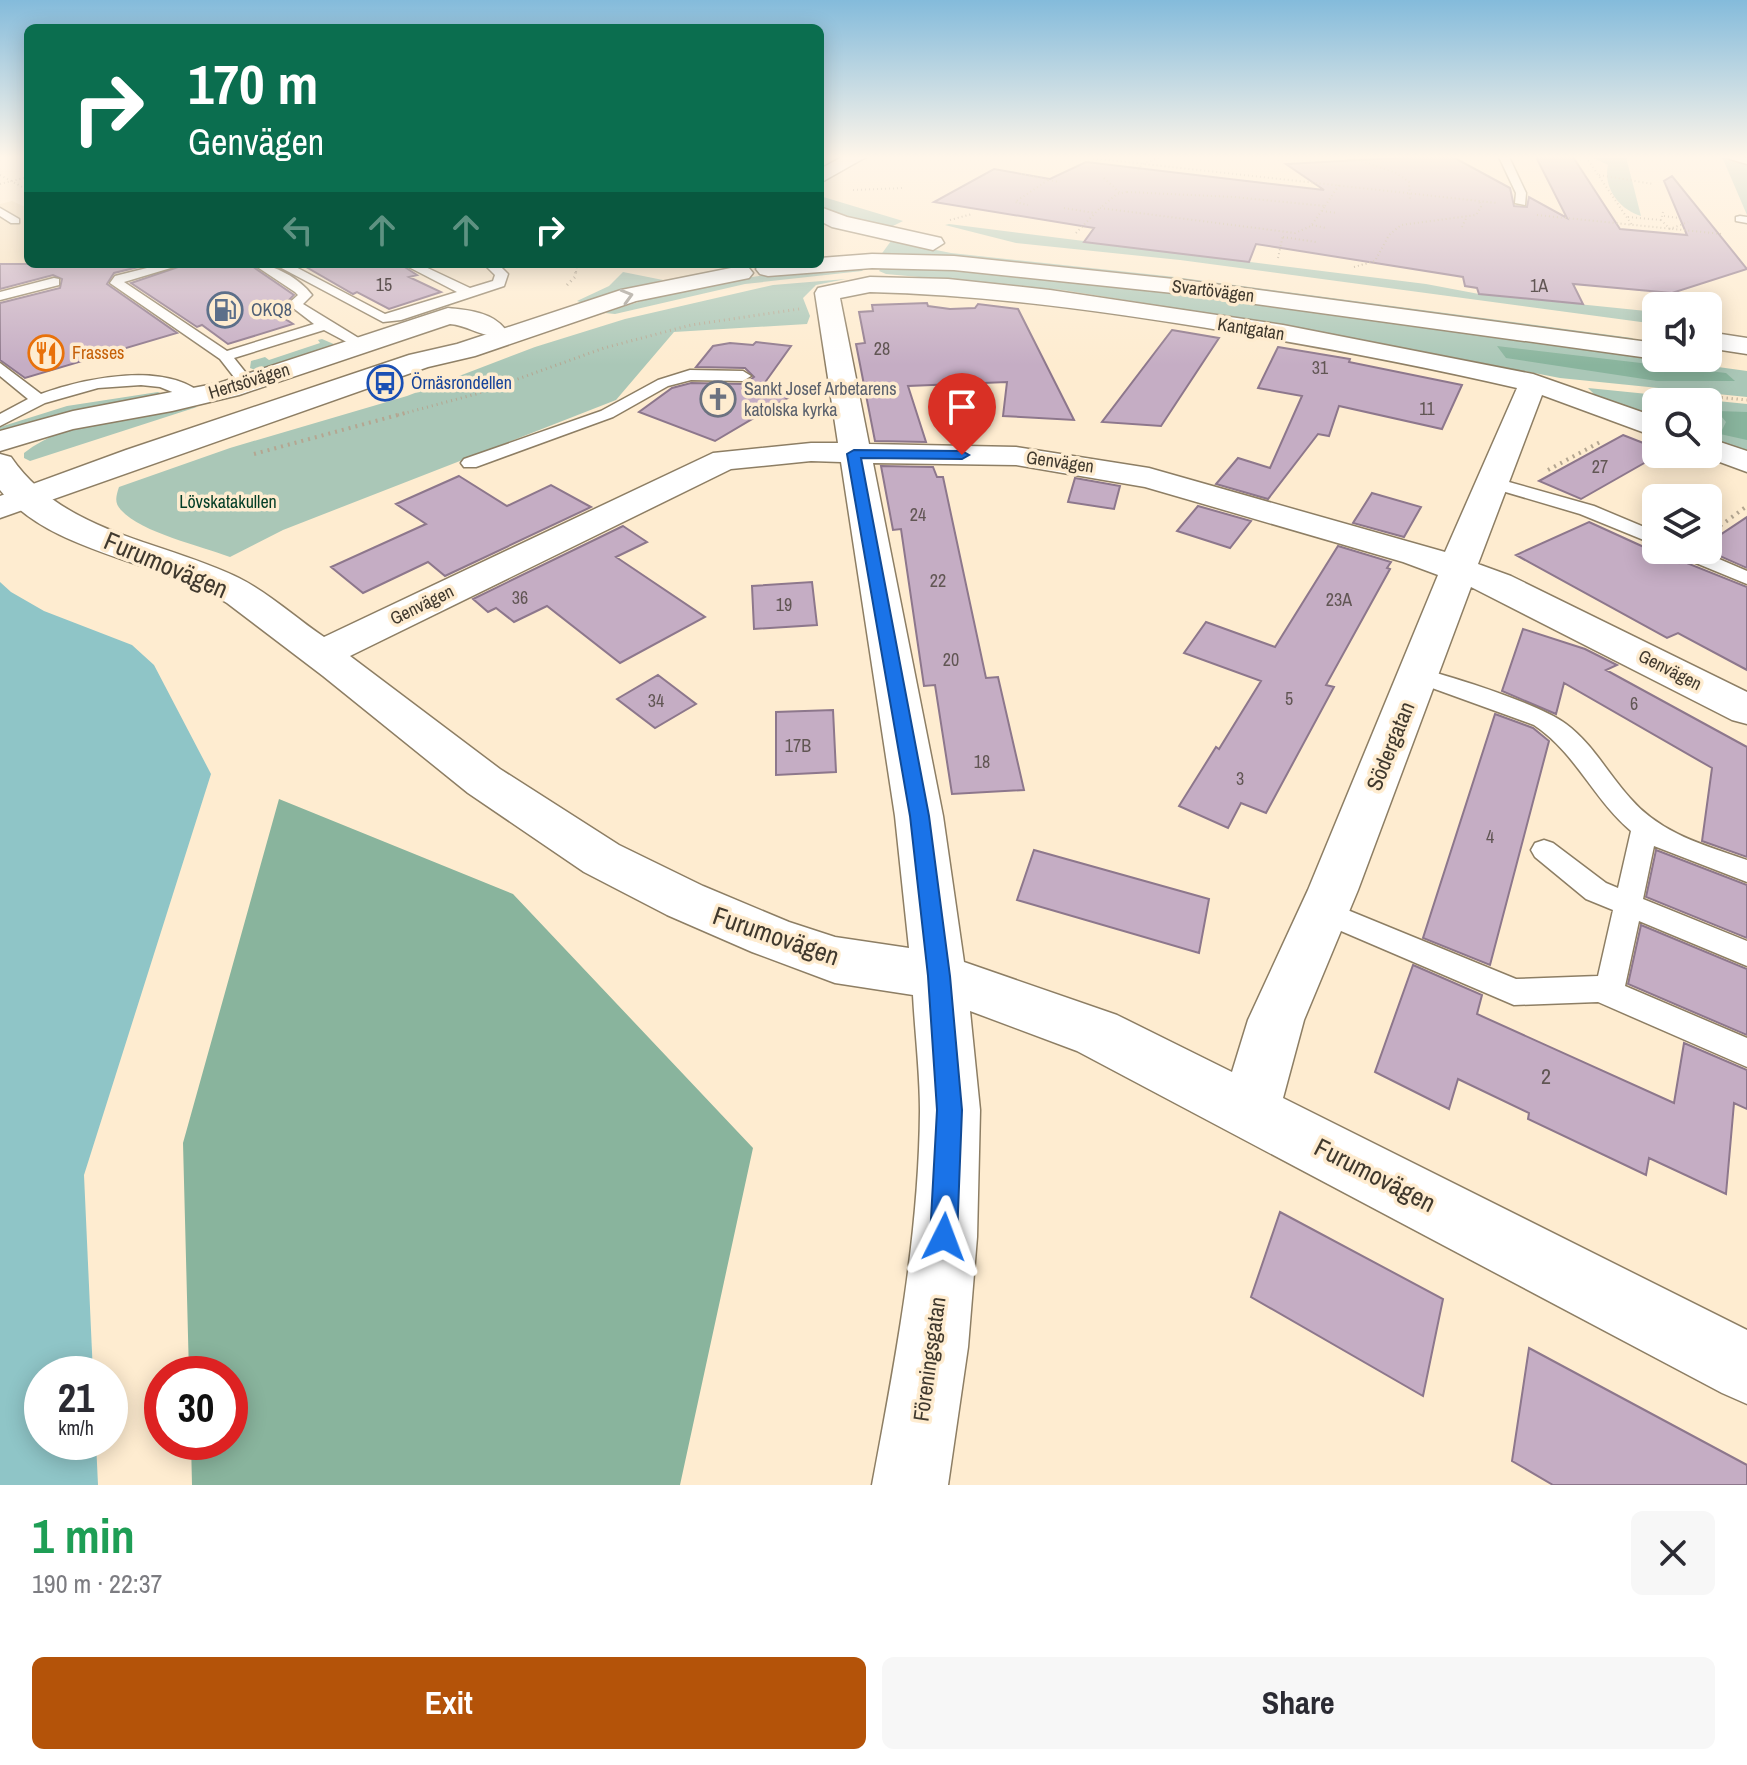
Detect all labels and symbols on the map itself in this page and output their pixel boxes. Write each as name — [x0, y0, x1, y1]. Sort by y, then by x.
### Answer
house number: 15 — [376, 272, 392, 297]
street label: Svartövägen — [1170, 273, 1256, 308]
house number: 1A — [1530, 273, 1548, 298]
one-way arrow — [620, 289, 634, 305]
fuel station icon: OKQ8 — [206, 291, 244, 329]
place label: OKQ8 — [251, 297, 292, 322]
street label: Kantgatan — [1216, 311, 1286, 346]
restaurant icon: Frasses — [27, 334, 65, 372]
house number: 28 — [874, 336, 890, 361]
place label: Frasses — [72, 340, 125, 365]
house number: 31 — [1312, 355, 1329, 380]
street label: Hertsövägen — [205, 356, 293, 405]
bus stop icon: Örnäsrondellen — [366, 364, 404, 402]
place label: Örnäsrondellen — [411, 370, 512, 395]
pin — [928, 373, 996, 455]
place label: Sankt Josef Arbetarens katolska kyrka — [744, 376, 897, 422]
church icon: Sankt Josef Arbetarens katolska kyrka — [699, 380, 737, 418]
house number: 11 — [1419, 396, 1435, 421]
street label: Genvägen — [1025, 444, 1096, 479]
house number: 27 — [1592, 454, 1608, 479]
park label: Lövskatakullen — [179, 489, 277, 514]
house number: 24 — [910, 502, 926, 527]
street label: Furumovägen — [99, 523, 234, 606]
house number: 22 — [930, 568, 946, 593]
street label: Genvägen — [386, 578, 458, 631]
house number: 36 — [512, 585, 528, 610]
house number: 23A — [1326, 587, 1352, 612]
house number: 19 — [776, 592, 792, 617]
street label: Genvägen — [1634, 643, 1706, 696]
house number: 20 — [943, 647, 959, 672]
house number: 5 — [1285, 686, 1293, 711]
house number: 34 — [648, 688, 664, 713]
house number: 6 — [1630, 691, 1638, 716]
street label: Södergatan — [1359, 697, 1421, 795]
house number: 17B — [785, 733, 811, 758]
house number: 18 — [974, 749, 990, 774]
house number: 3 — [1236, 766, 1244, 791]
house number: 4 — [1486, 824, 1494, 849]
street label: Furumovägen — [708, 898, 844, 973]
house number: 2 — [1541, 1061, 1551, 1091]
street label: Furumovägen — [1309, 1129, 1442, 1220]
position arrow — [902, 1195, 986, 1279]
street label: Föreningsgatan — [905, 1295, 953, 1423]
speed limit sign: 30 — [144, 1356, 248, 1460]

